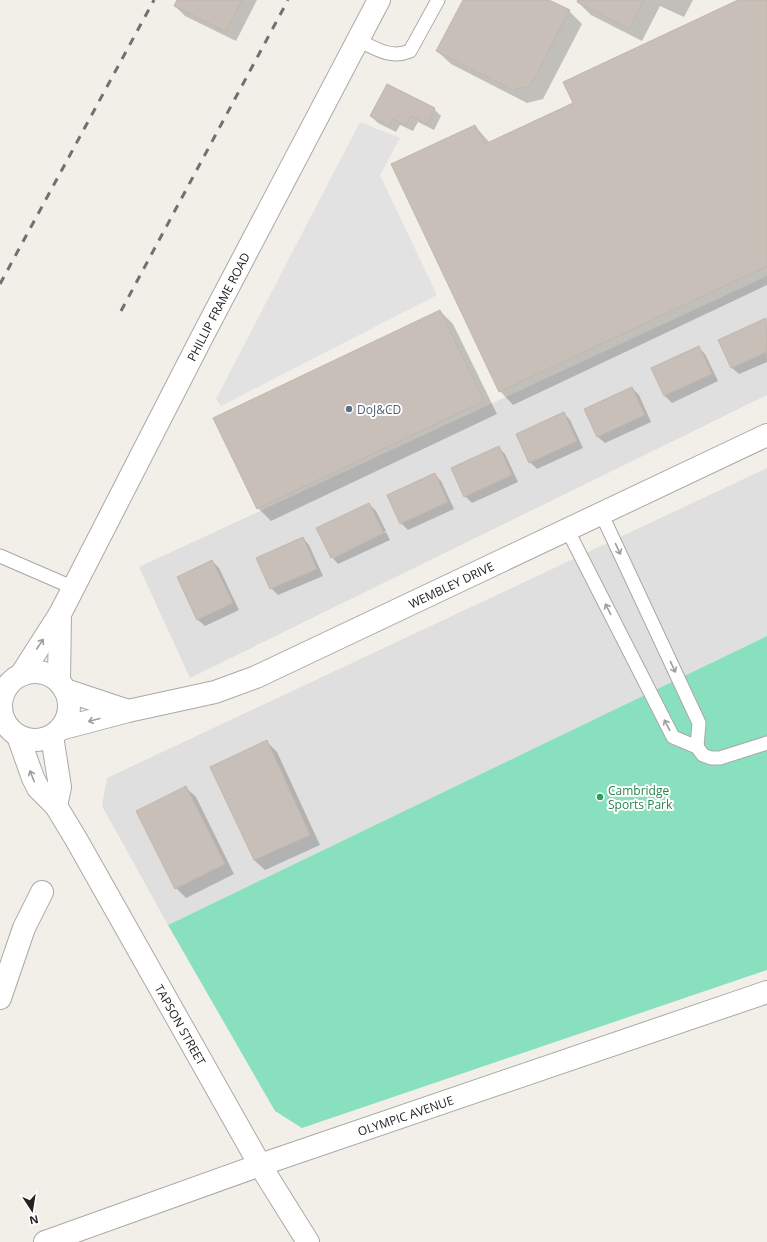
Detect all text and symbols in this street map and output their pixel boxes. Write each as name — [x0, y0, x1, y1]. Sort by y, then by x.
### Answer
street label: PHILLIP FRAME ROAD — [183, 249, 253, 364]
place label: DoJ&CD — [357, 401, 401, 418]
marker: DoJ&CD — [344, 404, 354, 414]
one-way arrow — [615, 543, 622, 555]
street label: WEMBLEY DRIVE — [406, 557, 497, 612]
one-way arrow — [604, 603, 611, 615]
one-way arrow — [36, 639, 44, 650]
one-way arrow — [669, 660, 677, 672]
one-way arrow — [88, 717, 101, 724]
one-way arrow — [663, 719, 670, 731]
one-way arrow — [28, 770, 36, 782]
place label: Cambridge Sports Park — [608, 782, 673, 813]
marker: Cambridge Sports Park — [595, 792, 605, 802]
street label: TAPSON STREET — [151, 981, 211, 1068]
street label: OLYMPIC AVENUE — [355, 1091, 456, 1140]
north arrow — [12, 1190, 52, 1230]
text: N — [28, 1212, 40, 1229]

